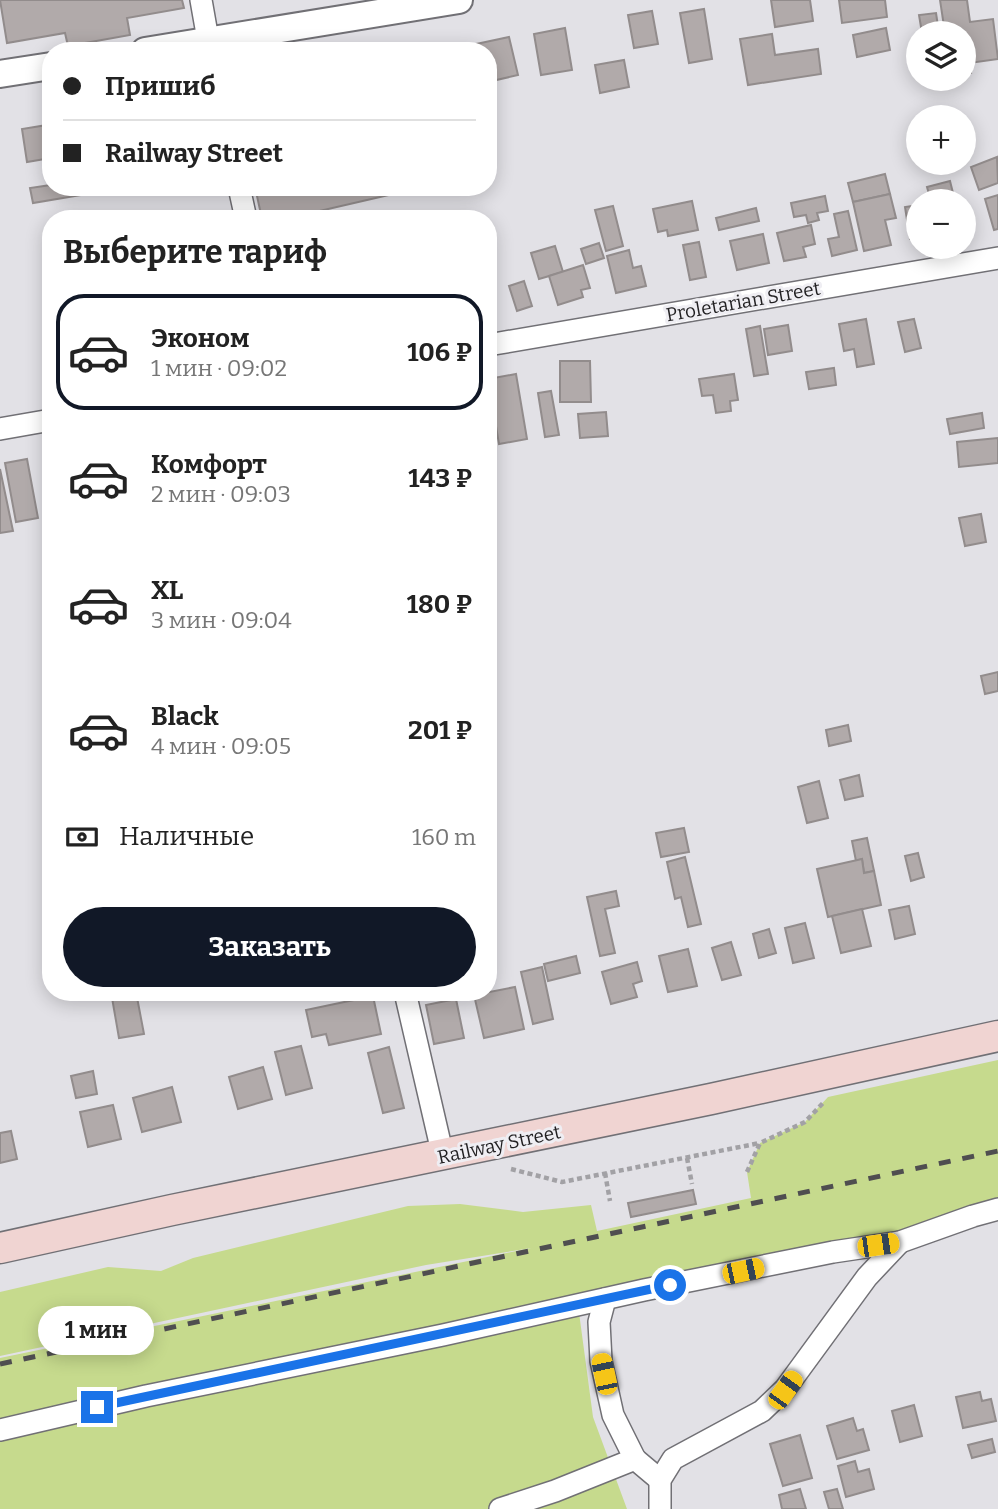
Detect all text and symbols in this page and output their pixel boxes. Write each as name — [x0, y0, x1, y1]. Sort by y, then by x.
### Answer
map controls — [906, 21, 976, 259]
button: layers — [906, 21, 976, 91]
text: Пришиб — [105, 71, 216, 102]
button: + — [906, 105, 976, 175]
text: Railway Street — [105, 138, 283, 169]
button: − — [906, 189, 976, 259]
text: Выберите тариф — [63, 233, 327, 271]
street label: Proletarian Street — [664, 277, 822, 326]
icon: car — [67, 321, 130, 384]
text: Эконом — [151, 323, 250, 354]
text: 106 ₽ — [407, 337, 472, 368]
text: 1 мин · 09:02 — [151, 354, 287, 382]
icon: car — [67, 447, 130, 510]
text: Комфорт — [151, 449, 267, 480]
text: 143 ₽ — [408, 463, 472, 494]
text: 2 мин · 09:03 — [151, 480, 291, 508]
icon: car — [67, 573, 130, 636]
text: XL — [151, 575, 183, 606]
text: 180 ₽ — [407, 589, 472, 620]
text: 3 мин · 09:04 — [151, 606, 292, 634]
icon: car — [67, 699, 130, 762]
text: Black — [151, 701, 219, 732]
text: 201 ₽ — [408, 715, 472, 746]
text: 4 мин · 09:05 — [151, 732, 291, 760]
icon: cash — [63, 818, 101, 856]
text: Наличные — [119, 821, 254, 852]
text: 160 m — [412, 823, 476, 851]
button: Заказать — [63, 907, 476, 987]
street label: Railway Street — [435, 1120, 563, 1169]
car — [856, 1232, 901, 1258]
car — [721, 1256, 766, 1286]
route start — [654, 1269, 686, 1301]
callout: 1 мин — [39, 1306, 155, 1354]
text: 1 мин — [65, 1316, 127, 1344]
car — [590, 1351, 619, 1397]
car — [765, 1367, 806, 1413]
route end — [81, 1391, 113, 1423]

